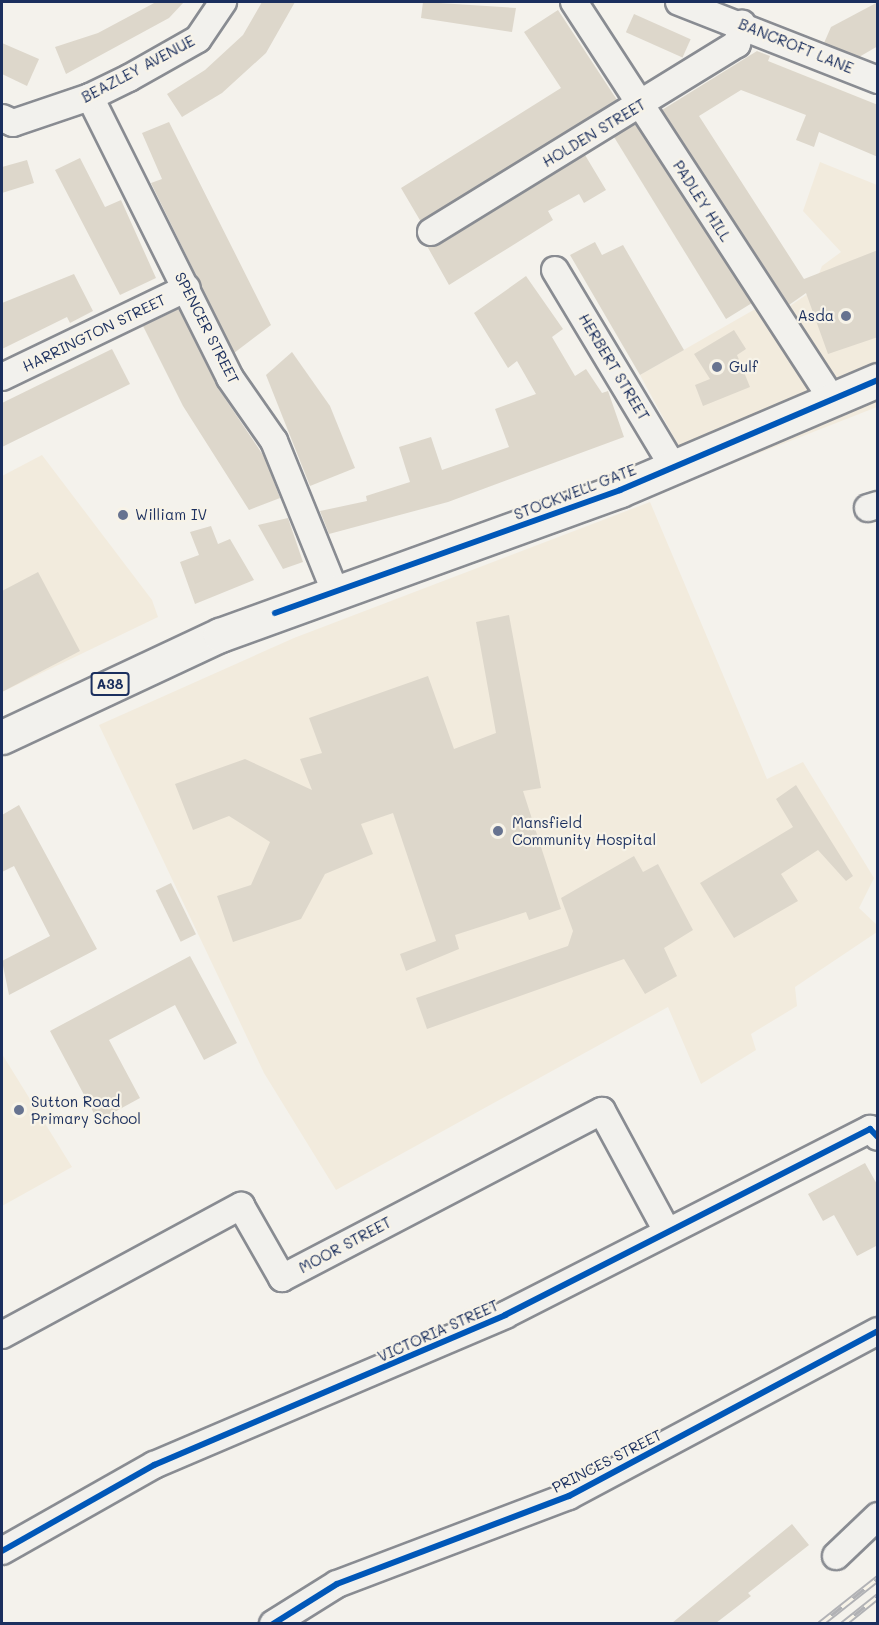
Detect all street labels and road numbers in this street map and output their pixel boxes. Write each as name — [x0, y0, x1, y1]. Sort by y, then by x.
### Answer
street label: BANCROFT LANE — [736, 15, 856, 77]
street label: BEAZLEY AVENUE — [78, 32, 198, 106]
street label: HOLDEN STREET — [539, 95, 649, 171]
street label: PADLEY HILL — [669, 157, 735, 245]
street label: SPENCER STREET — [171, 269, 243, 387]
street label: HARRINGTON STREET — [19, 290, 169, 376]
street label: HERBERT STREET — [575, 310, 653, 424]
street label: STOCKWELL GATE — [511, 460, 639, 524]
road number: A38 — [90, 673, 130, 695]
street label: MOOR STREET — [296, 1213, 394, 1277]
street label: VICTORIA STREET — [375, 1296, 501, 1366]
street label: PRINCES STREET — [549, 1426, 665, 1496]

